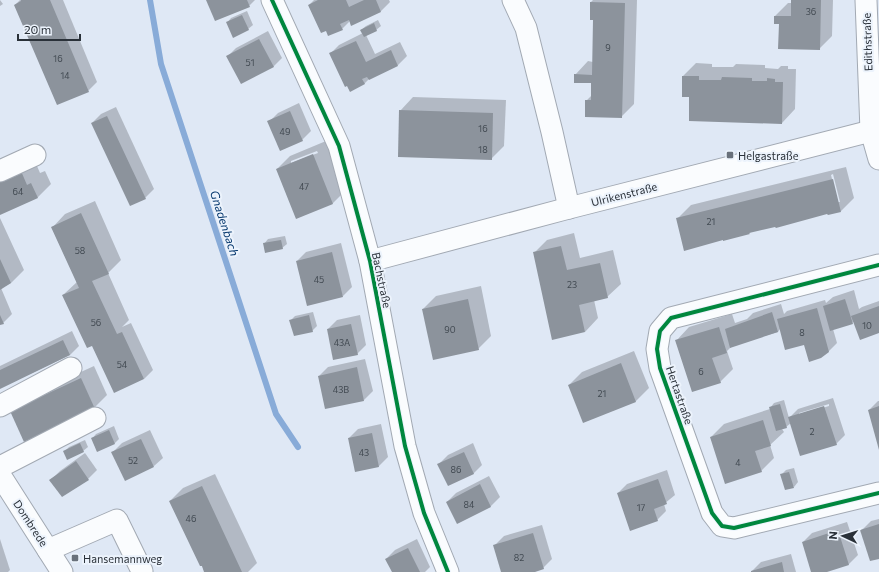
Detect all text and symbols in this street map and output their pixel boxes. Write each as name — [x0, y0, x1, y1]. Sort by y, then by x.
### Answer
house number: 36 — [806, 6, 816, 17]
street label: Edithstraße — [859, 12, 875, 71]
scale bar — [18, 16, 80, 42]
text: 20 m — [24, 22, 51, 36]
house number: 9 — [605, 42, 611, 53]
house number: 16 — [53, 53, 63, 64]
house number: 51 — [245, 57, 255, 68]
house number: 14 — [60, 70, 70, 81]
house number: 16 — [478, 123, 488, 134]
house number: 49 — [280, 126, 290, 137]
house number: 18 — [478, 144, 488, 155]
place label: Helgastraße — [738, 149, 799, 162]
marker: Helgastraße — [725, 150, 735, 160]
street label: Ulrikenstraße — [589, 179, 659, 209]
house number: 47 — [299, 181, 309, 192]
house number: 64 — [13, 186, 24, 197]
water label: Gnadenbach — [208, 188, 242, 258]
house number: 21 — [707, 216, 715, 227]
house number: 58 — [75, 245, 85, 256]
street label: Bachstraße — [370, 251, 394, 309]
house number: 45 — [314, 274, 324, 285]
house number: 23 — [567, 279, 577, 290]
house number: 56 — [91, 317, 101, 328]
house number: 10 — [862, 320, 872, 331]
house number: 90 — [444, 324, 456, 335]
house number: 8 — [799, 327, 805, 338]
house number: 43A — [334, 337, 350, 348]
house number: 54 — [117, 359, 128, 370]
street label: Hertastraße — [664, 364, 696, 426]
house number: 6 — [698, 366, 704, 377]
house number: 43B — [333, 384, 349, 395]
house number: 21 — [598, 388, 606, 399]
house number: 2 — [810, 426, 815, 437]
house number: 43 — [359, 447, 369, 458]
house number: 52 — [128, 455, 138, 466]
house number: 4 — [735, 457, 741, 468]
house number: 86 — [451, 464, 461, 475]
street label: Dombrede — [11, 497, 51, 549]
house number: 84 — [464, 499, 475, 510]
house number: 17 — [637, 502, 646, 513]
house number: 46 — [186, 513, 196, 524]
north arrow — [823, 516, 863, 556]
text: N — [826, 531, 839, 540]
place label: Hansemannweg — [83, 552, 162, 565]
house number: 82 — [514, 552, 524, 563]
marker: Hansemannweg — [70, 553, 80, 563]

